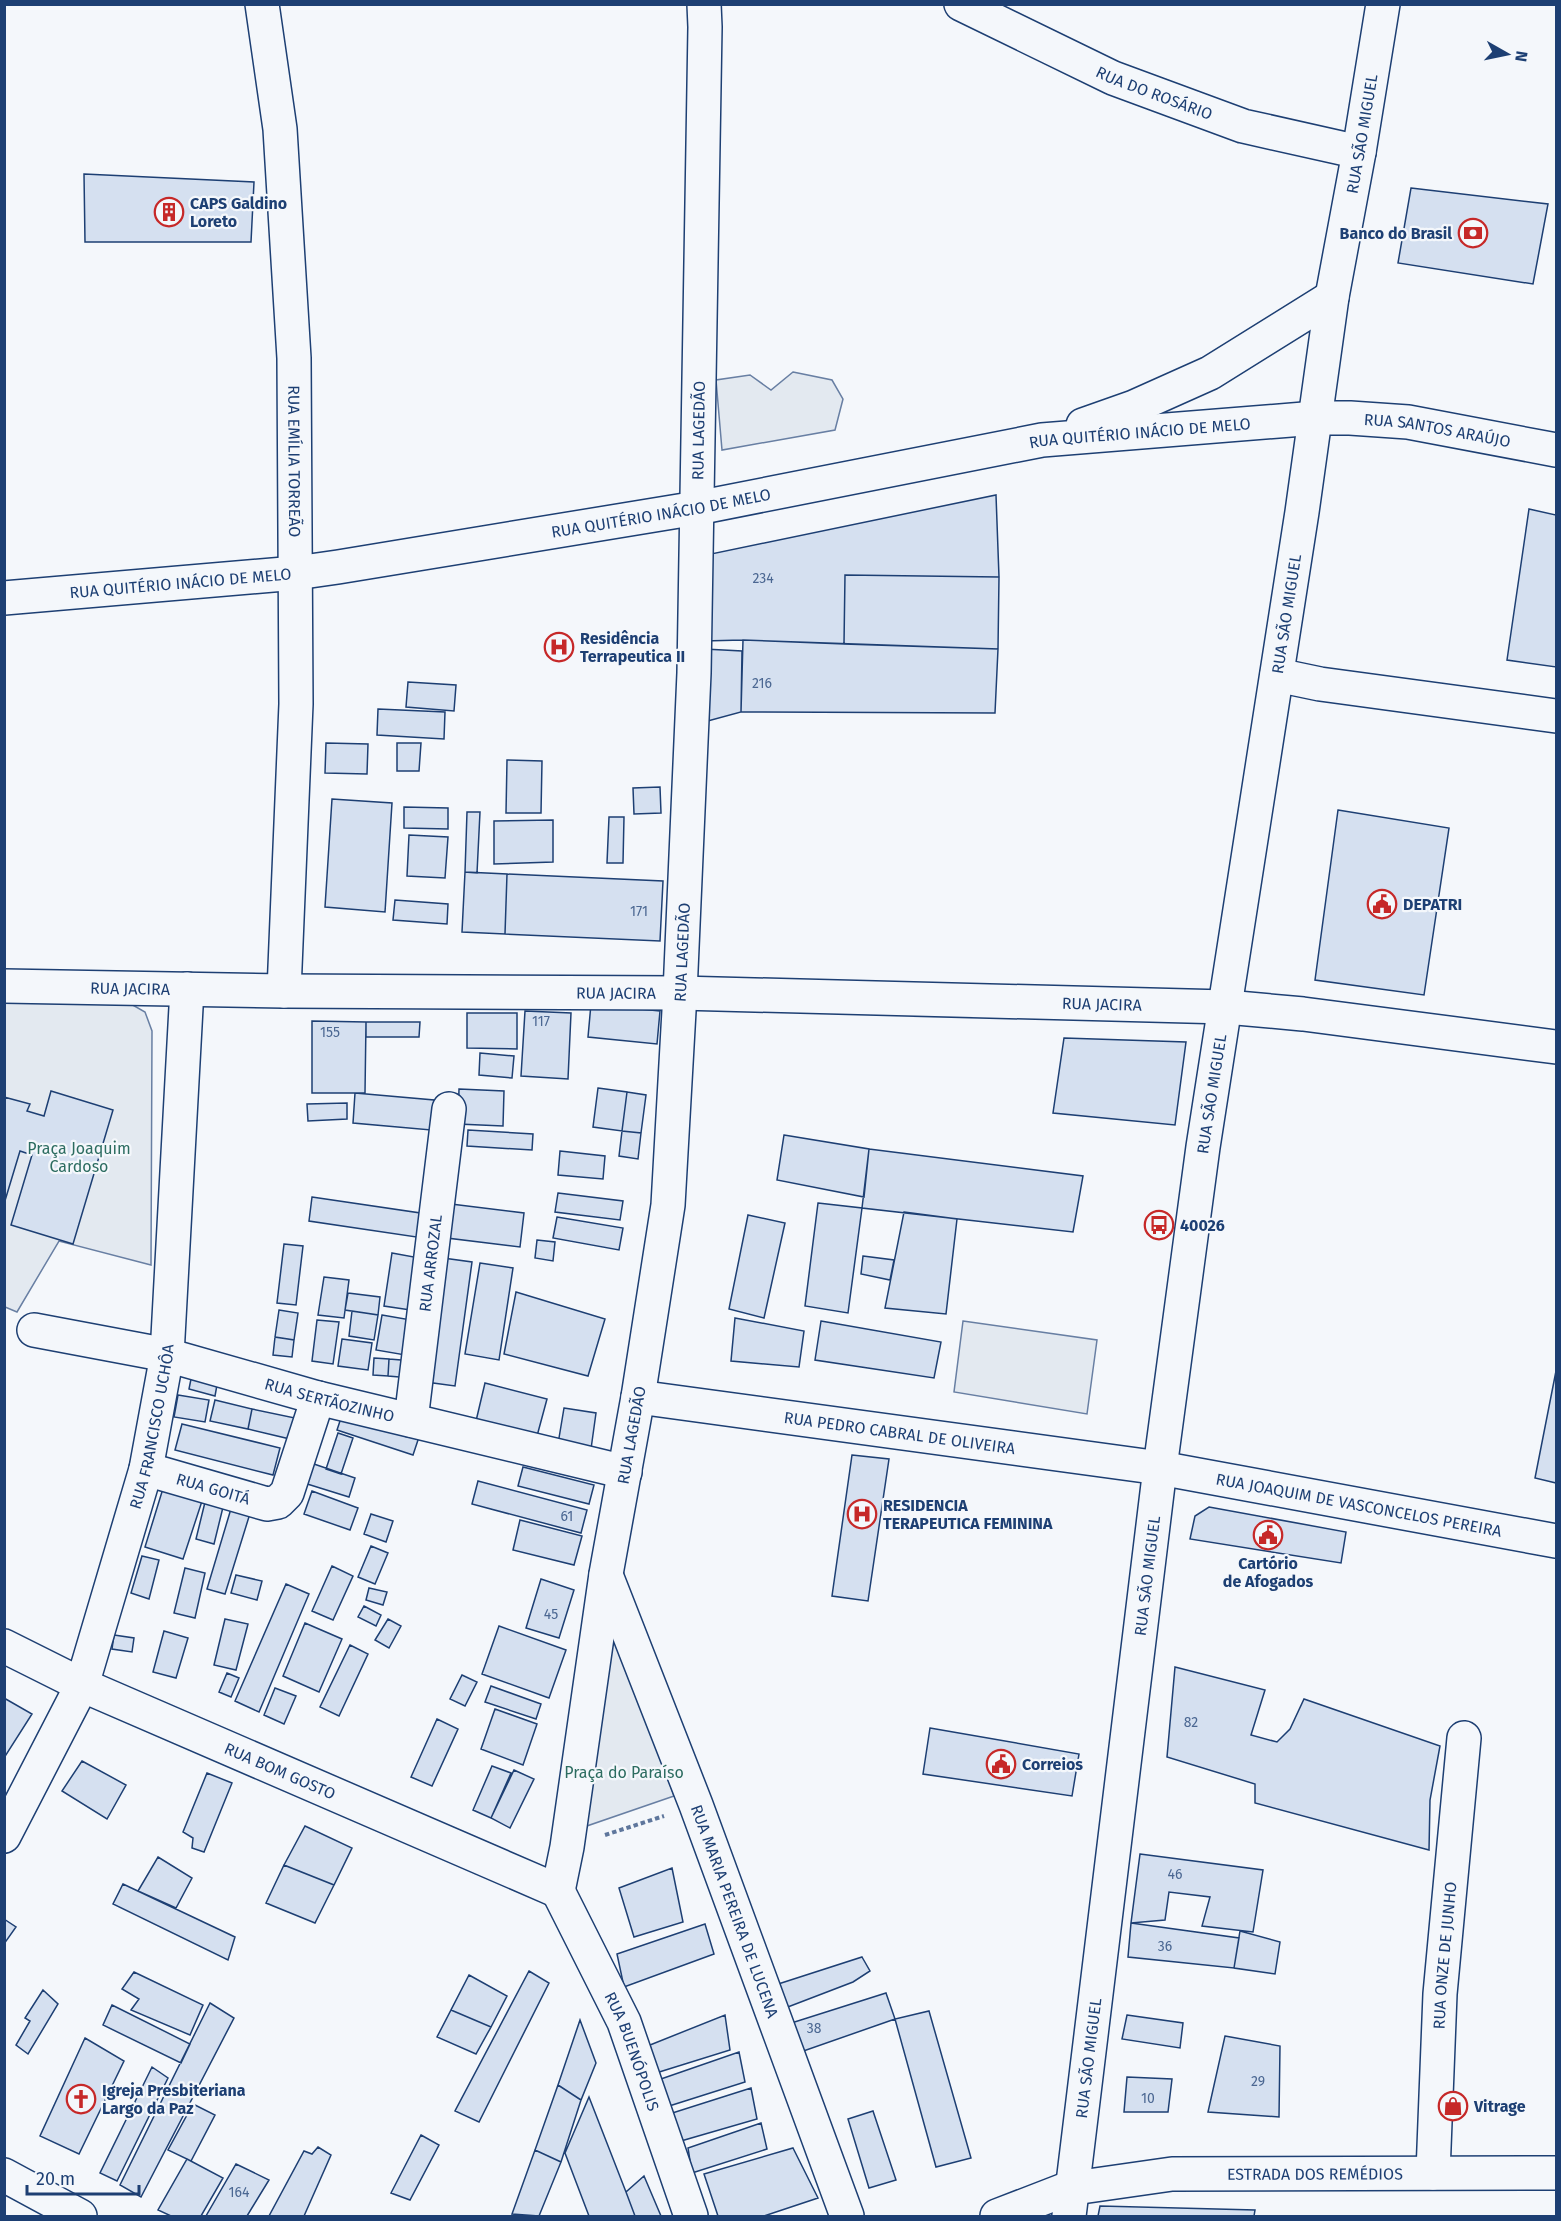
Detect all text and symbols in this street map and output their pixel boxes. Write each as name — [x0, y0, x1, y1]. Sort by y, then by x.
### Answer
north arrow — [1477, 24, 1537, 84]
text: N — [1511, 50, 1532, 63]
street label: RUA DO ROSÁRIO — [1093, 62, 1215, 124]
street label: RUA SÃO MIGUEL — [1342, 73, 1381, 195]
place label: CAPS Galdino Loreto — [190, 194, 287, 231]
building icon: CAPS Galdino Loreto — [153, 196, 185, 228]
bank icon: Banco do Brasil — [1457, 217, 1489, 249]
place label: Banco do Brasil — [1340, 224, 1452, 243]
street label: RUA LAGEDÃO — [688, 381, 709, 480]
street label: RUA EMÍLIA TORREÃO — [284, 385, 305, 537]
street label: RUA SANTOS ARAÚJO — [1363, 410, 1512, 451]
street label: RUA QUITÉRIO INÁCIO DE MELO — [1027, 414, 1251, 452]
street label: RUA QUITÉRIO INÁCIO DE MELO — [550, 485, 773, 542]
street label: RUA SÃO MIGUEL — [1268, 553, 1305, 675]
street label: RUA QUITÉRIO INÁCIO DE MELO — [69, 564, 292, 602]
house number: 234 — [752, 570, 774, 587]
place label: Residência Terrapeutica II — [580, 629, 685, 666]
hospital icon: Residência Terrapeutica II — [543, 631, 575, 663]
house number: 216 — [752, 675, 772, 692]
public building icon: DEPATRI — [1366, 888, 1398, 920]
place label: DEPATRI — [1403, 895, 1462, 914]
street label: RUA LAGEDÃO — [671, 902, 694, 1002]
house number: 171 — [630, 903, 648, 920]
street label: RUA JACIRA — [90, 979, 171, 999]
street label: RUA JACIRA — [576, 983, 657, 1003]
street label: RUA JACIRA — [1062, 994, 1143, 1015]
house number: 117 — [532, 1013, 550, 1030]
house number: 155 — [320, 1024, 340, 1041]
street label: RUA SÃO MIGUEL — [1193, 1033, 1230, 1155]
park label: Praça Joaquim Cardoso — [27, 1139, 131, 1176]
bus stop icon: 40026 — [1143, 1209, 1175, 1241]
street label: RUA ARROZAL — [415, 1213, 446, 1313]
place label: 40026 — [1180, 1216, 1225, 1235]
street label: RUA FRANCISCO UCHÔA — [126, 1343, 178, 1511]
street label: RUA SERTÃOZINHO — [262, 1374, 396, 1426]
street label: RUA LAGEDÃO — [613, 1385, 650, 1486]
street label: RUA PEDRO CABRAL DE OLIVEIRA — [783, 1408, 1017, 1458]
street label: RUA GOITÁ — [174, 1469, 253, 1509]
street label: RUA JOAQUIM DE VASCONCELOS PEREIRA — [1214, 1469, 1504, 1541]
place label: RESIDENCIA TERAPEUTICA FEMININA — [883, 1496, 1053, 1533]
hospital icon: RESIDENCIA TERAPEUTICA FEMININA — [846, 1498, 878, 1530]
house number: 61 — [561, 1508, 573, 1525]
street label: RUA SÃO MIGUEL — [1131, 1515, 1164, 1637]
public building icon: Cartório de Afogados — [1252, 1519, 1284, 1551]
place label: Cartório de Afogados — [1223, 1554, 1313, 1591]
house number: 45 — [544, 1606, 558, 1623]
house number: 82 — [1184, 1714, 1198, 1731]
street label: RUA BOM GOSTO — [221, 1739, 338, 1804]
public building icon: Correios — [985, 1748, 1017, 1780]
place label: Correios — [1022, 1755, 1083, 1774]
park label: Praça do Paraíso — [564, 1763, 684, 1783]
street label: RUA MARIA PEREIRA DE LUCENA — [687, 1802, 783, 2021]
house number: 46 — [1168, 1866, 1182, 1883]
street label: RUA ONZE DE JUNHO — [1430, 1881, 1460, 2030]
house number: 36 — [1158, 1938, 1172, 1955]
street label: RUA BUENÓPOLIS — [600, 1989, 663, 2114]
street label: RUA SÃO MIGUEL — [1072, 1997, 1105, 2119]
house number: 38 — [807, 2020, 822, 2037]
house number: 29 — [1251, 2073, 1265, 2090]
place label: Igreja Presbiteriana Largo da Paz — [102, 2081, 246, 2118]
church icon: Igreja Presbiteriana Largo da Paz — [65, 2083, 97, 2115]
house number: 10 — [1141, 2090, 1155, 2107]
shop icon: Vitrage — [1437, 2090, 1469, 2122]
place label: Vitrage — [1473, 2097, 1526, 2116]
scale bar — [27, 2158, 140, 2196]
street label: ESTRADA DOS REMÉDIOS — [1227, 2163, 1403, 2184]
text: 20 m — [36, 2168, 75, 2190]
house number: 164 — [229, 2184, 250, 2201]

